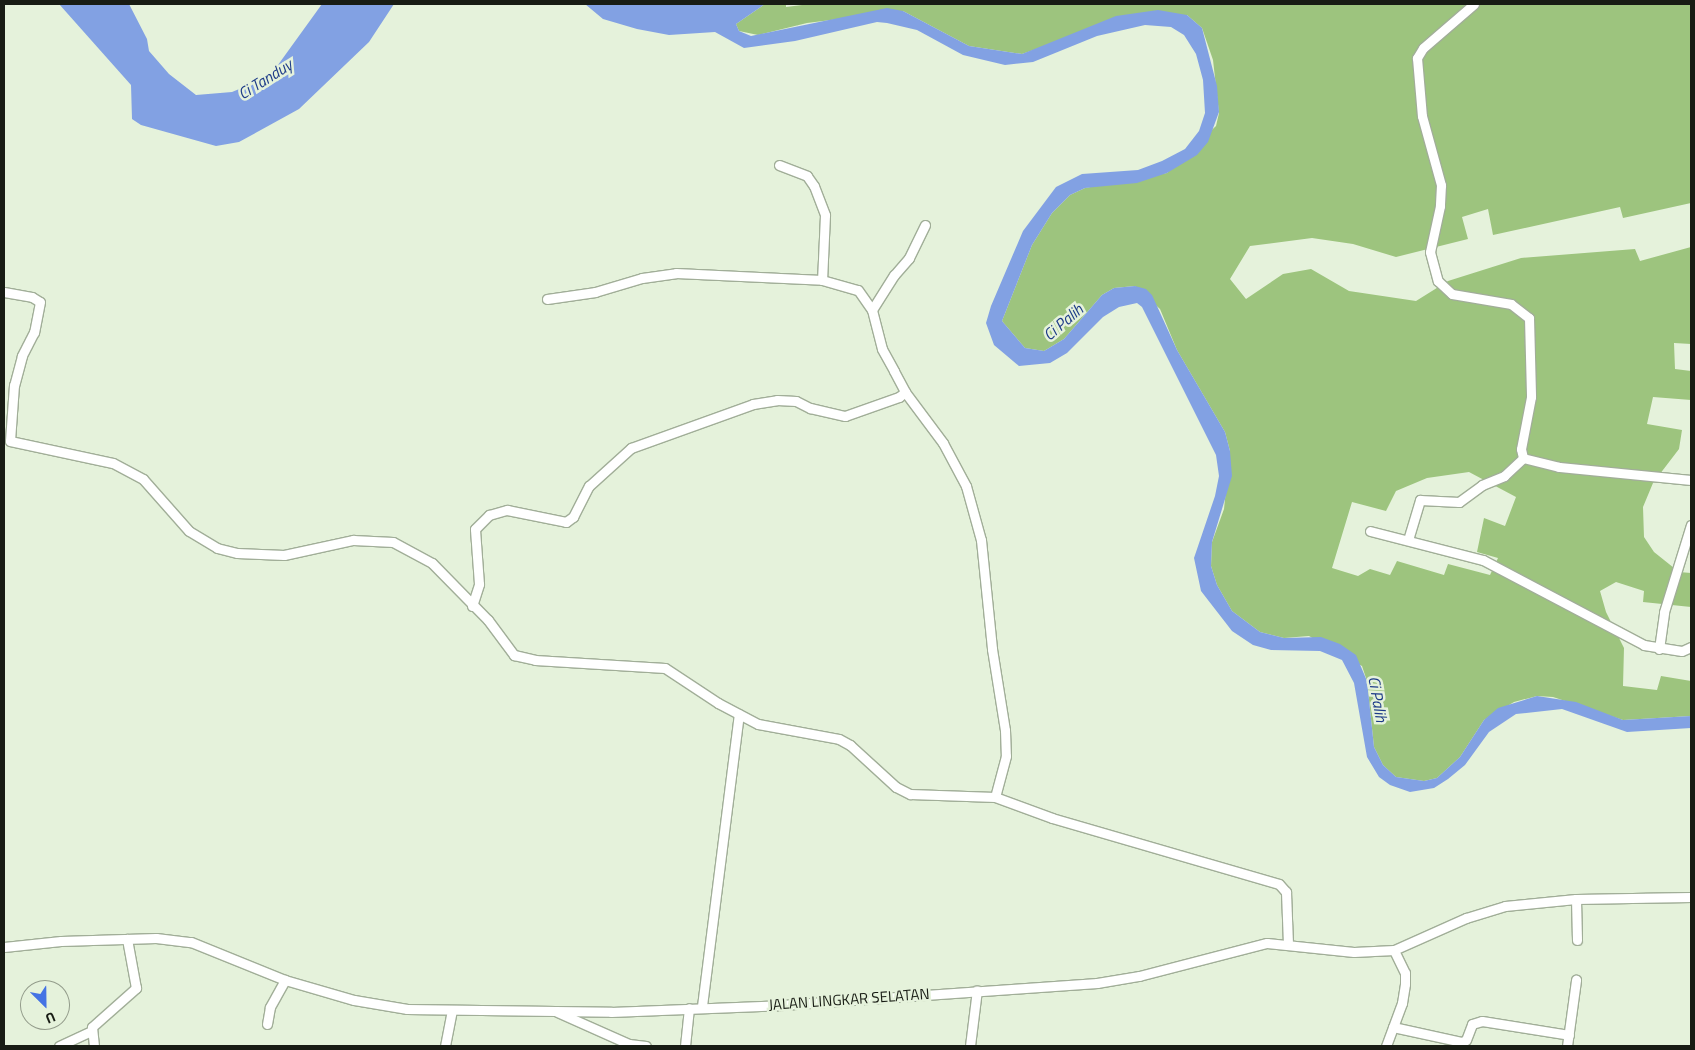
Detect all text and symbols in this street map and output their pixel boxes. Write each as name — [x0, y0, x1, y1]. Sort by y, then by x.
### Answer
water label: Ci Tanduy — [234, 55, 296, 103]
water label: Ci Palih — [1039, 300, 1087, 344]
water label: Ci Palih — [1365, 675, 1391, 723]
north arrow — [20, 980, 70, 1030]
street label: JALAN LINGKAR SELATAN — [768, 984, 930, 1014]
text: U — [42, 1007, 59, 1030]

